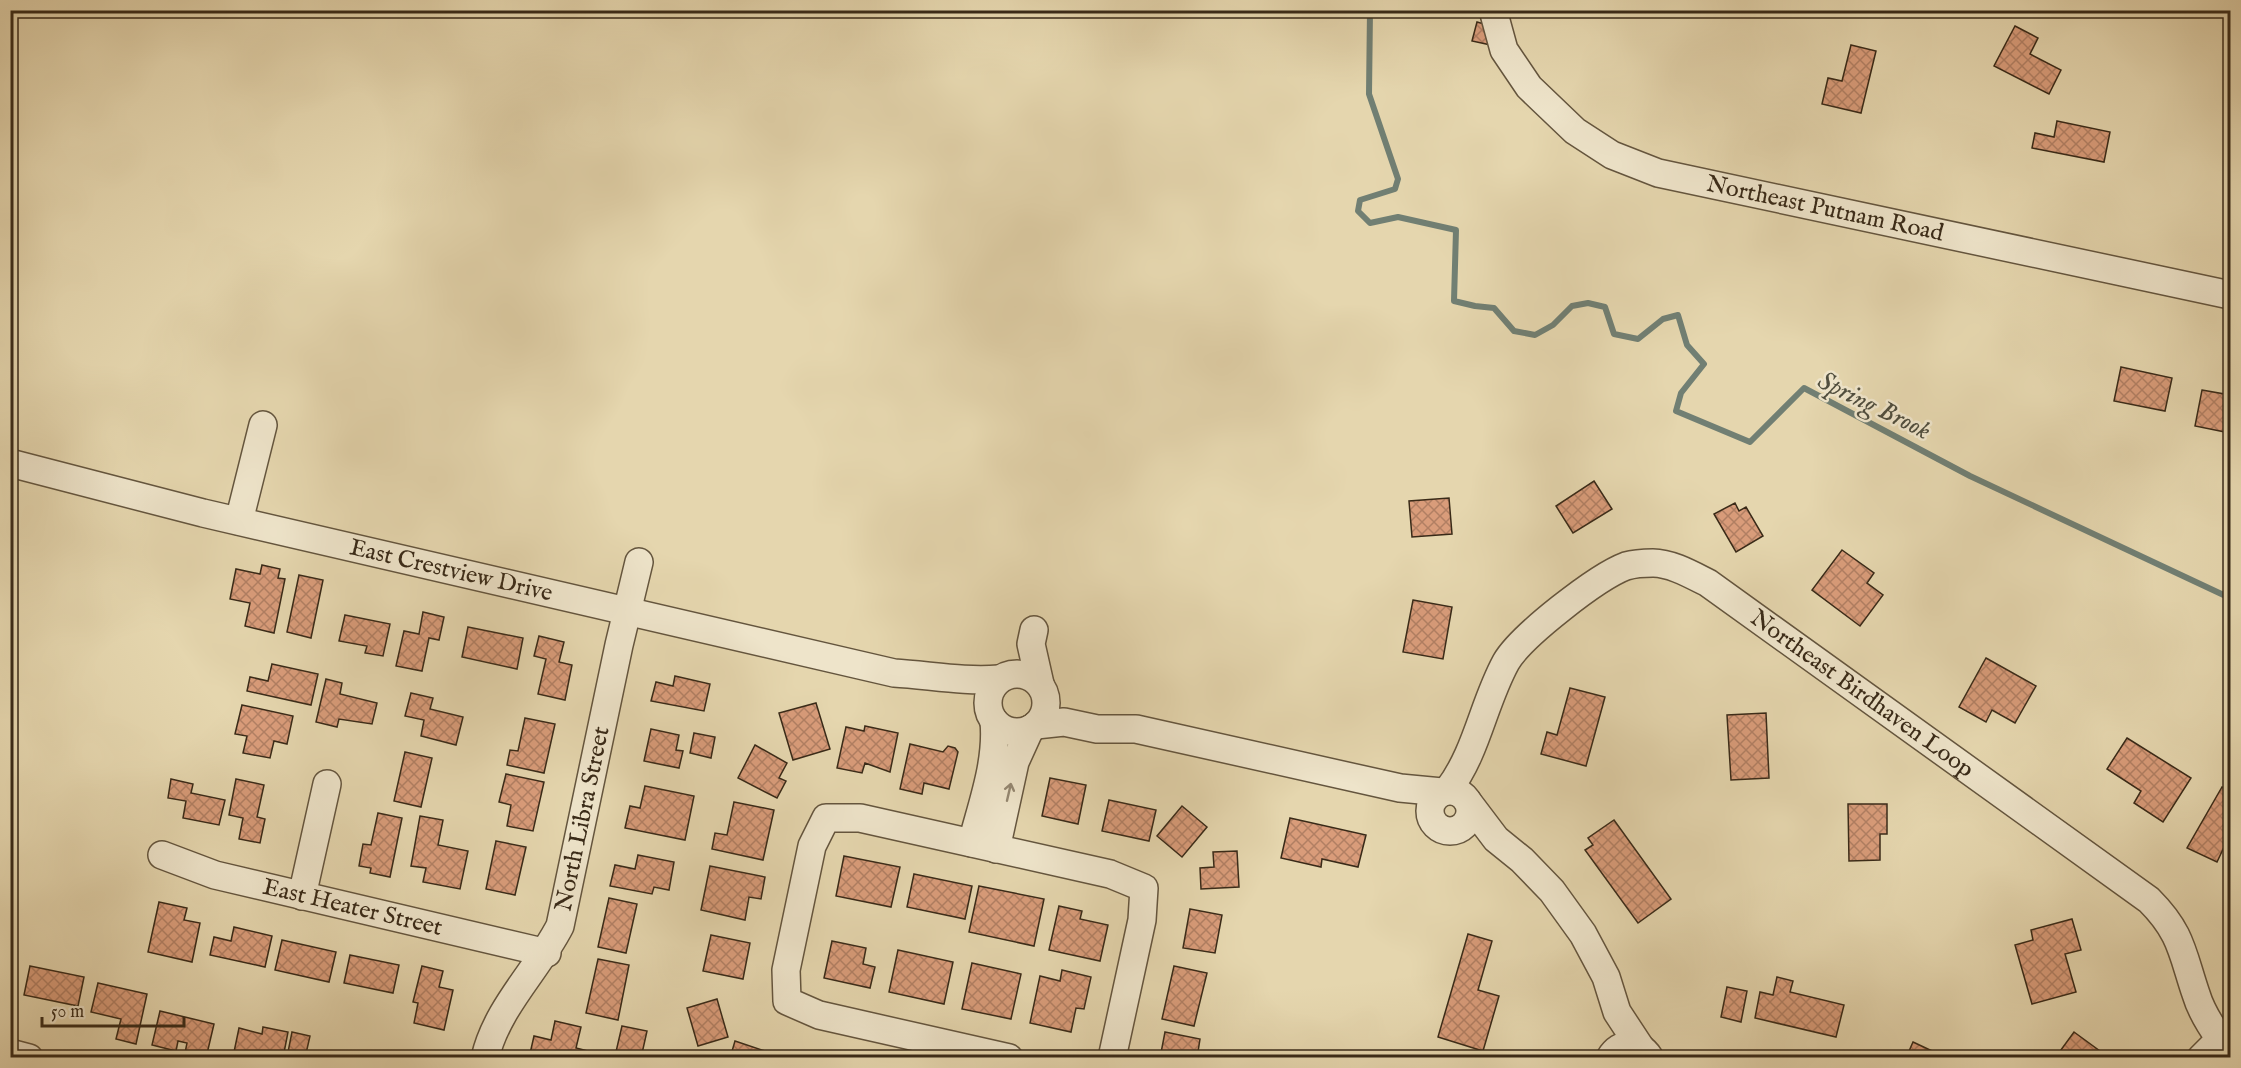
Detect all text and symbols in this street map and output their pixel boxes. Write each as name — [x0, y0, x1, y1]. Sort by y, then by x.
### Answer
street label: Northeast Putnam Road — [1703, 168, 1947, 249]
water label: Spring Brook — [1812, 364, 1937, 449]
street label: East Crestview Drive — [347, 532, 556, 609]
street label: Northeast Birdhaven Loop — [1744, 603, 1980, 785]
street label: North Libra Street — [548, 724, 617, 914]
one-way arrow — [1003, 782, 1015, 801]
street label: East Heater Street — [260, 871, 446, 943]
scale bar — [42, 990, 184, 1028]
text: 50 m — [51, 1001, 84, 1024]

